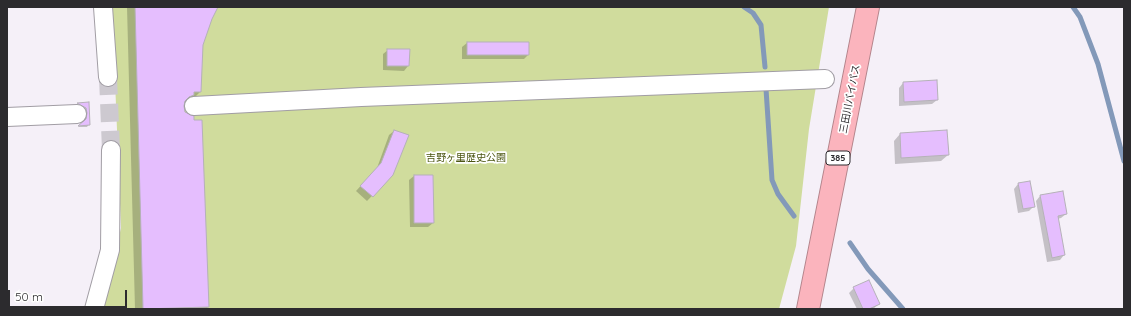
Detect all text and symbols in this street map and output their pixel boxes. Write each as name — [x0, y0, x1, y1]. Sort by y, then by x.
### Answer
street label: 三田川バイパス — [837, 63, 863, 135]
road number: 385 — [826, 151, 850, 165]
park label: 吉野ヶ里歴史公園 — [426, 152, 506, 164]
scale bar — [10, 282, 129, 308]
text: 50 m — [15, 289, 43, 304]

